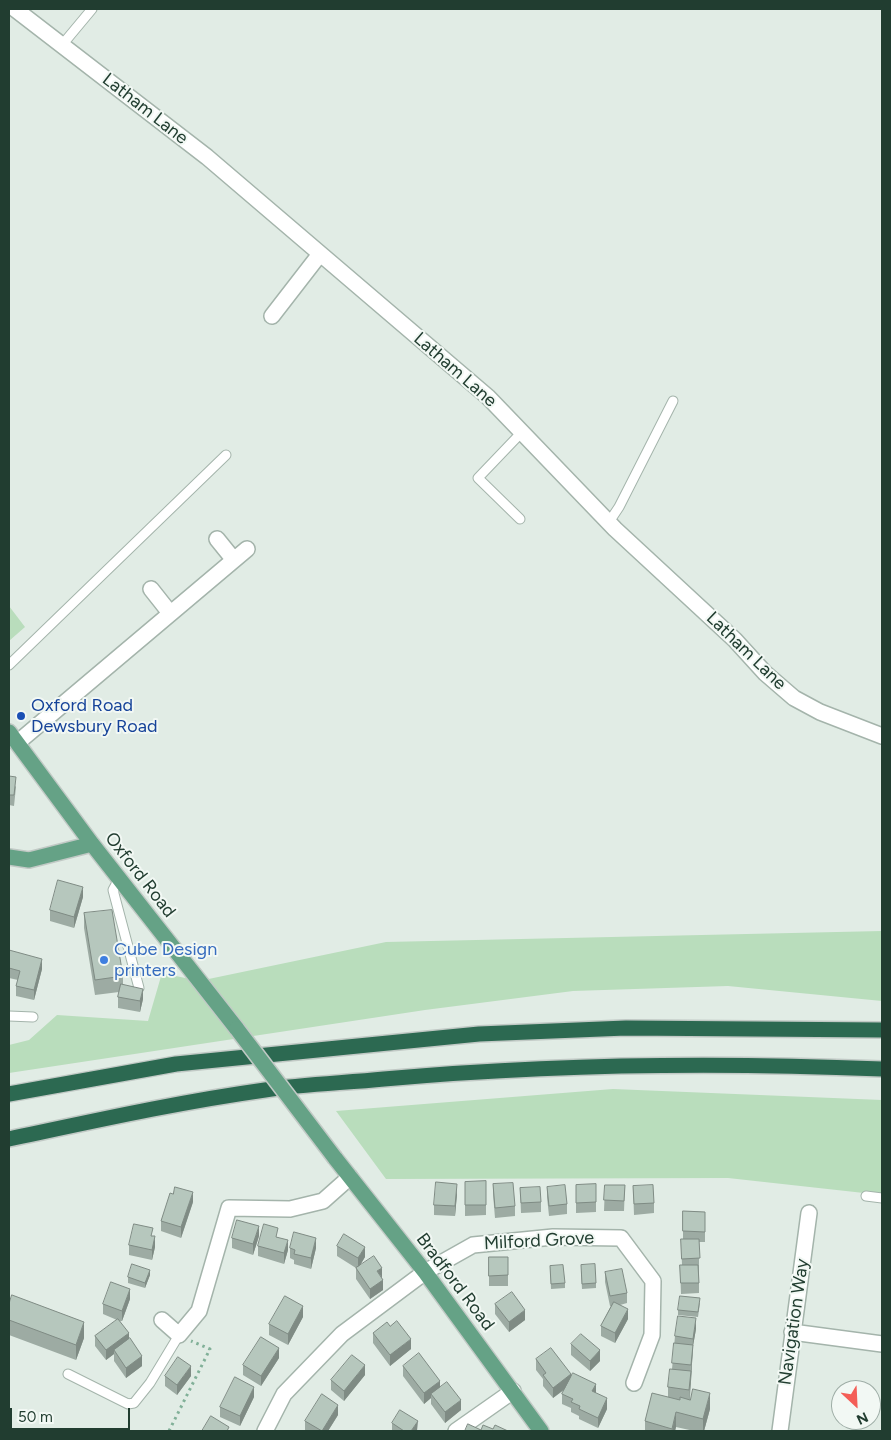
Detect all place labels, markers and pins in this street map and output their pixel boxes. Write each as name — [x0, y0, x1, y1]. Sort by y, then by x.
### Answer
place label: Oxford Road Dewsbury Road — [31, 695, 157, 738]
marker: Oxford Road Dewsbury Road — [15, 710, 27, 722]
place label: Cube Design printers — [114, 939, 217, 982]
marker: Cube Design printers — [98, 954, 110, 966]

